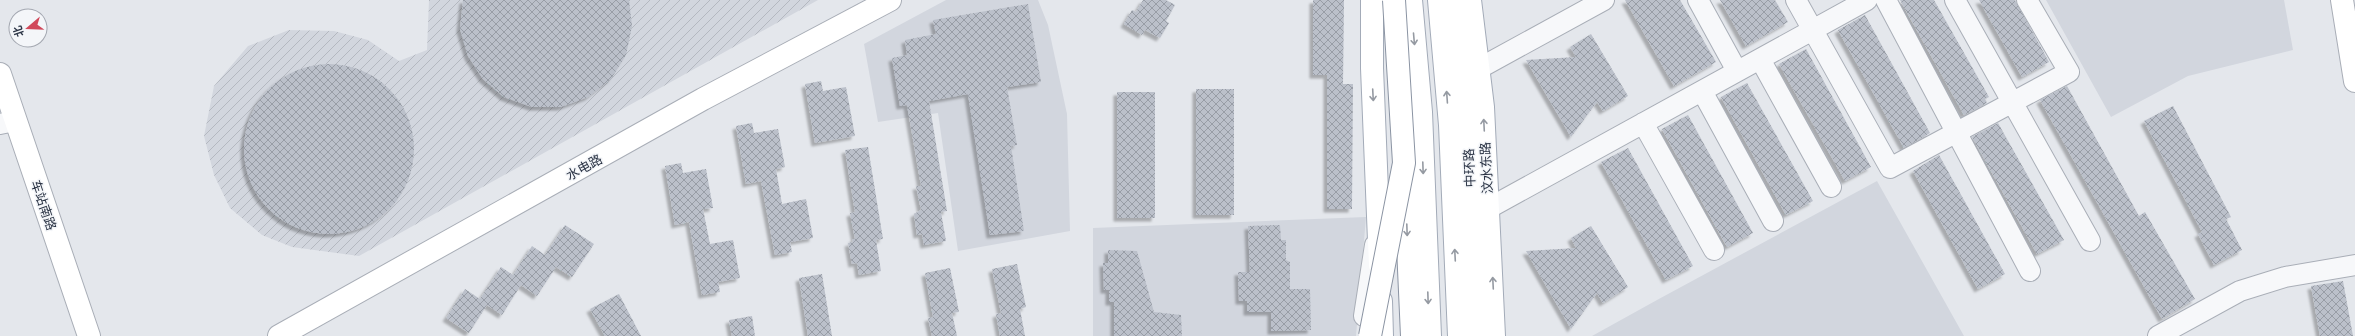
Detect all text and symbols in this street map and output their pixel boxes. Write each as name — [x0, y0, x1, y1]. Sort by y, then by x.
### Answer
north arrow — [8, 8, 48, 48]
text: 北 — [11, 23, 28, 38]
one-way arrow — [1410, 32, 1418, 45]
one-way arrow — [1369, 88, 1377, 101]
one-way arrow — [1444, 91, 1451, 104]
one-way arrow — [1481, 119, 1488, 132]
street label: 汶水东路 — [1479, 142, 1497, 194]
street label: 中环路 — [1462, 148, 1480, 188]
street label: 水电路 — [564, 152, 606, 185]
one-way arrow — [1419, 162, 1427, 175]
street label: 车站南路 — [26, 178, 58, 233]
one-way arrow — [1403, 223, 1411, 236]
one-way arrow — [1451, 249, 1458, 262]
one-way arrow — [1489, 277, 1496, 290]
one-way arrow — [1425, 291, 1432, 304]

